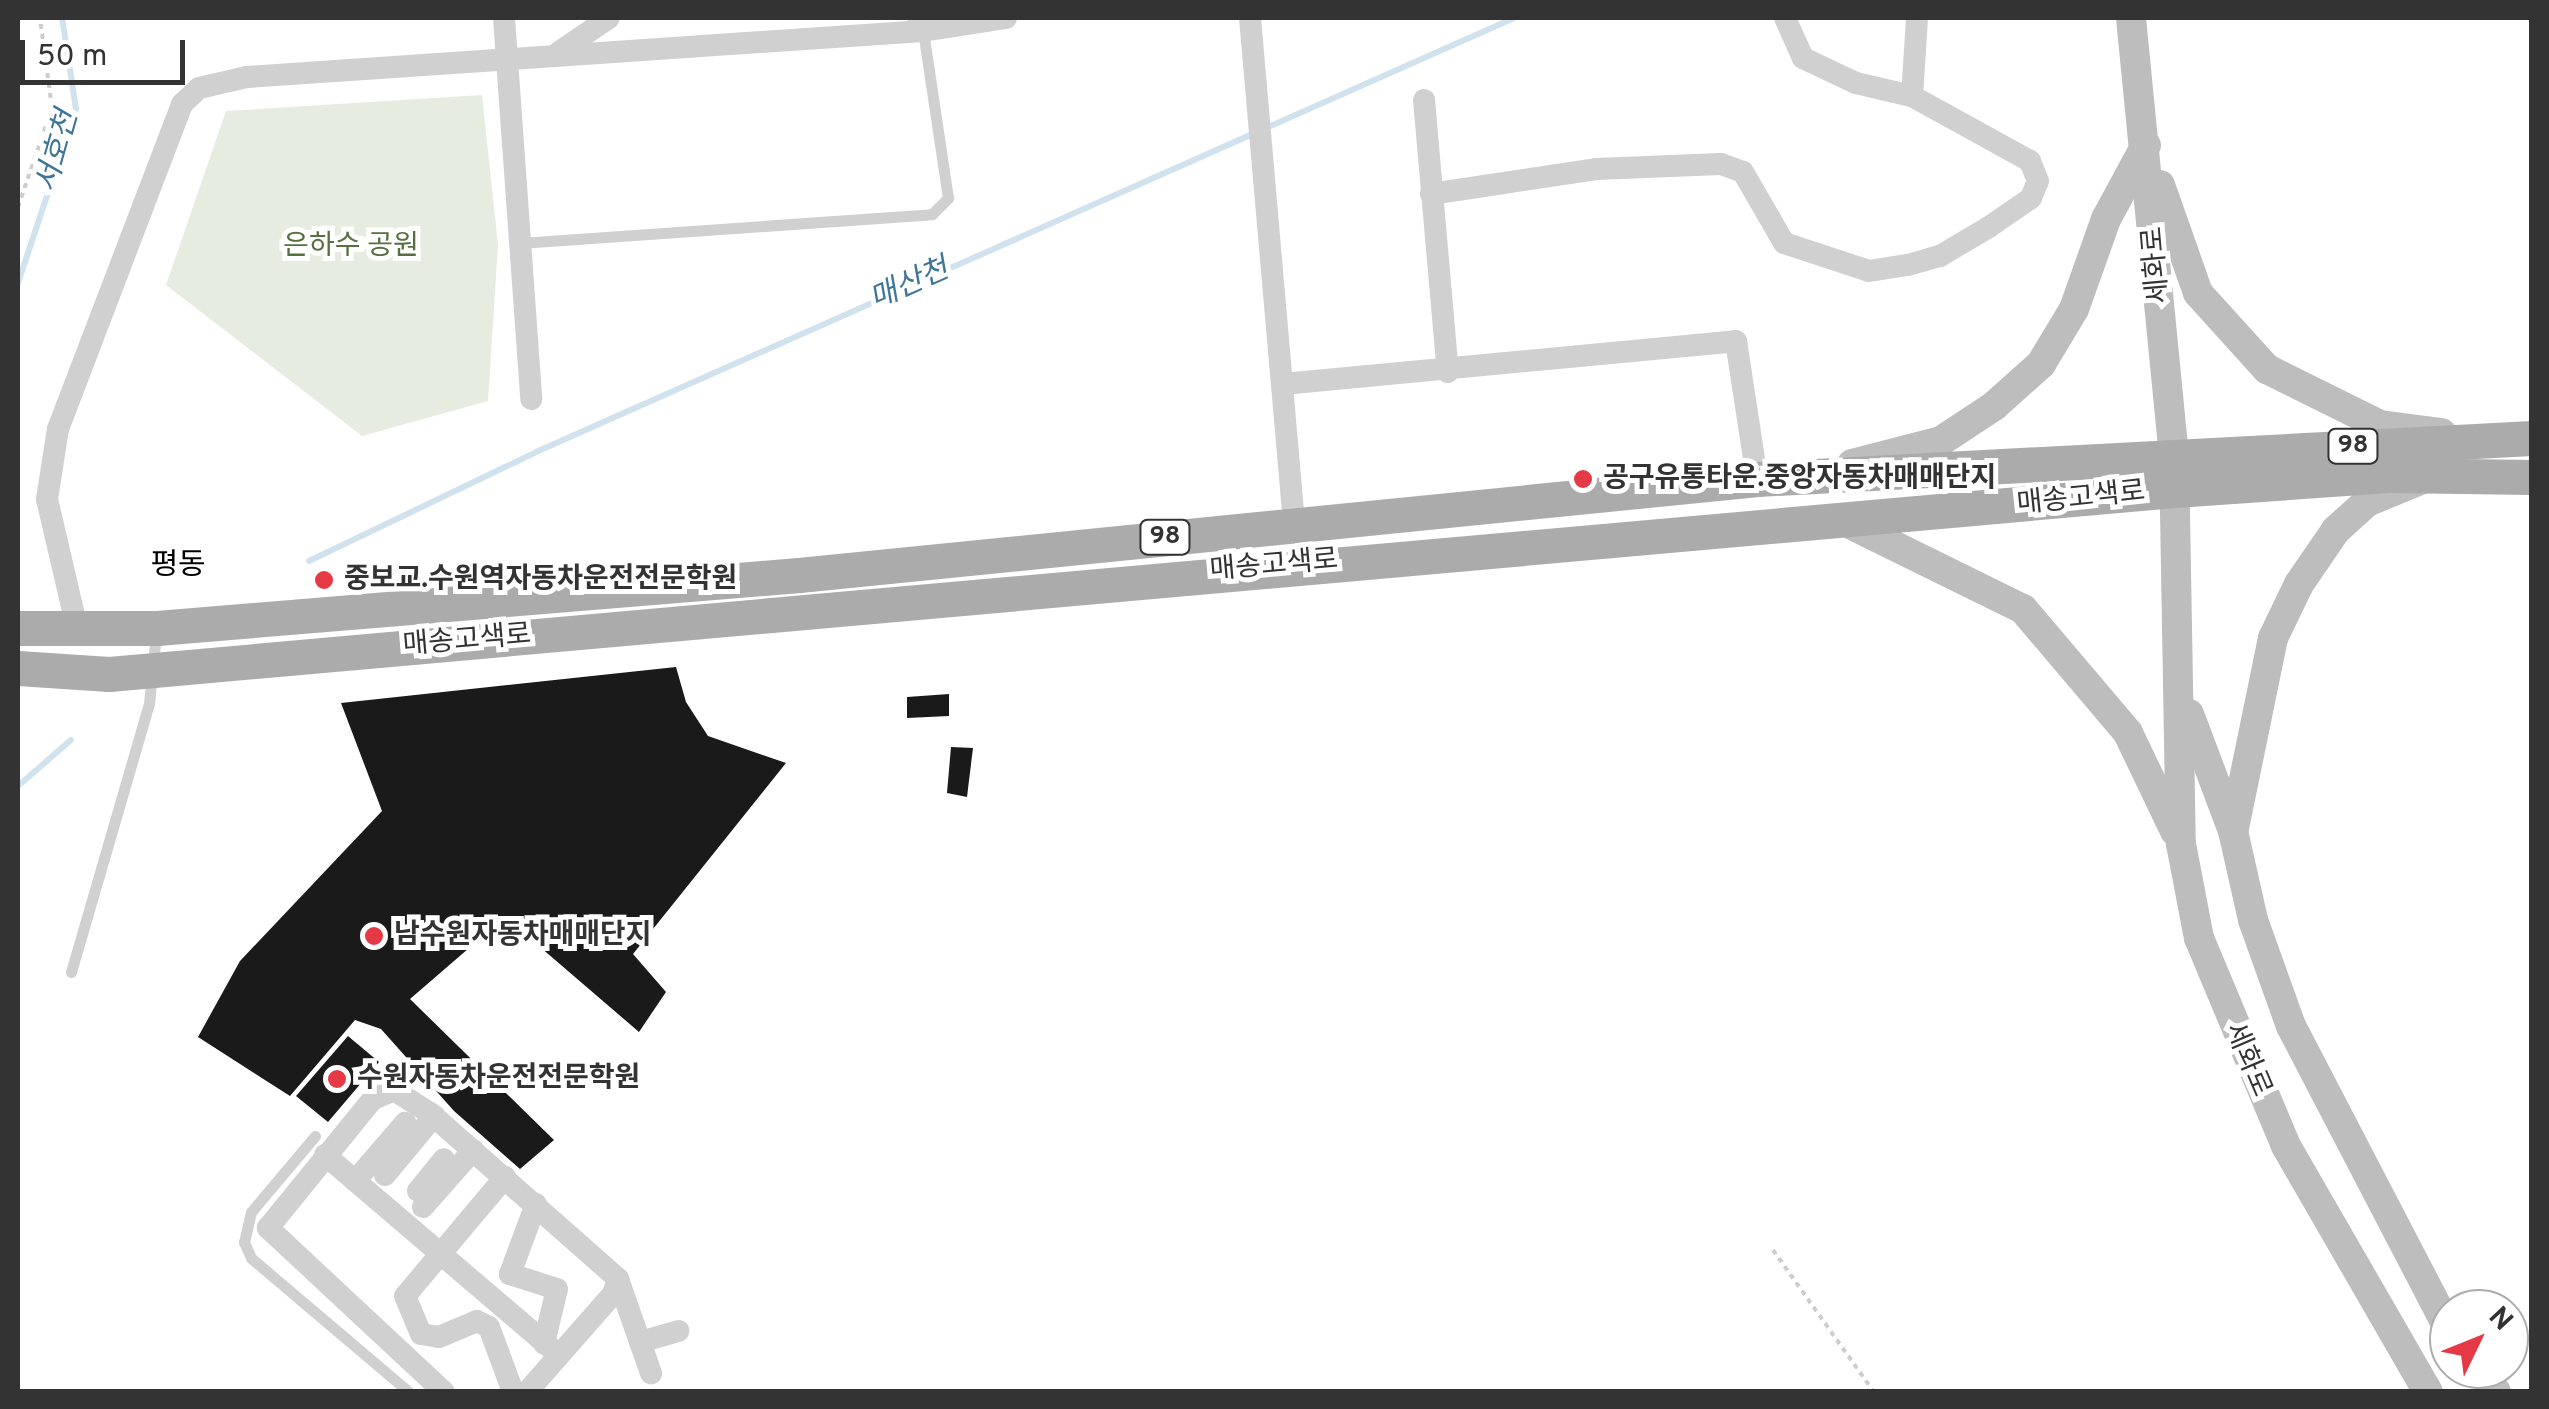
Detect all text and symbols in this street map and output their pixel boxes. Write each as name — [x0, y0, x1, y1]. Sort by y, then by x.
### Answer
scale bar — [25, 20, 190, 82]
text: 50 m — [37, 39, 107, 76]
water label: 서호천 — [30, 107, 88, 197]
street label: 세화로 — [2137, 225, 2177, 305]
park label: 은하수 공원 — [283, 230, 419, 264]
water label: 매산천 — [865, 253, 955, 319]
road number: 98 — [2326, 426, 2380, 466]
place label: 공구유통타운.중앙자동차매매단지 — [1603, 462, 1996, 496]
marker: 공구유통타운.중앙자동차매매단지 — [1572, 468, 1594, 490]
street label: 매송고색로 — [2015, 476, 2147, 522]
road number: 98 — [1138, 517, 1192, 557]
street label: 매송고색로 — [1208, 544, 1340, 588]
district label: 평동 — [150, 549, 206, 585]
place label: 중보교.수원역자동차운전전문학원 — [344, 563, 737, 597]
marker: 중보교.수원역자동차운전전문학원 — [313, 569, 335, 591]
street label: 매송고색로 — [401, 619, 533, 663]
place label: 남수원자동차매매단지 — [394, 919, 652, 953]
marker: 남수원자동차매매단지 — [363, 925, 385, 947]
street label: 세화로 — [2216, 1018, 2278, 1102]
place label: 수원자동차운전전문학원 — [357, 1062, 640, 1096]
marker: 수원자동차운전전문학원 — [326, 1068, 348, 1090]
north arrow — [2429, 1289, 2529, 1389]
text: N — [2479, 1300, 2519, 1340]

